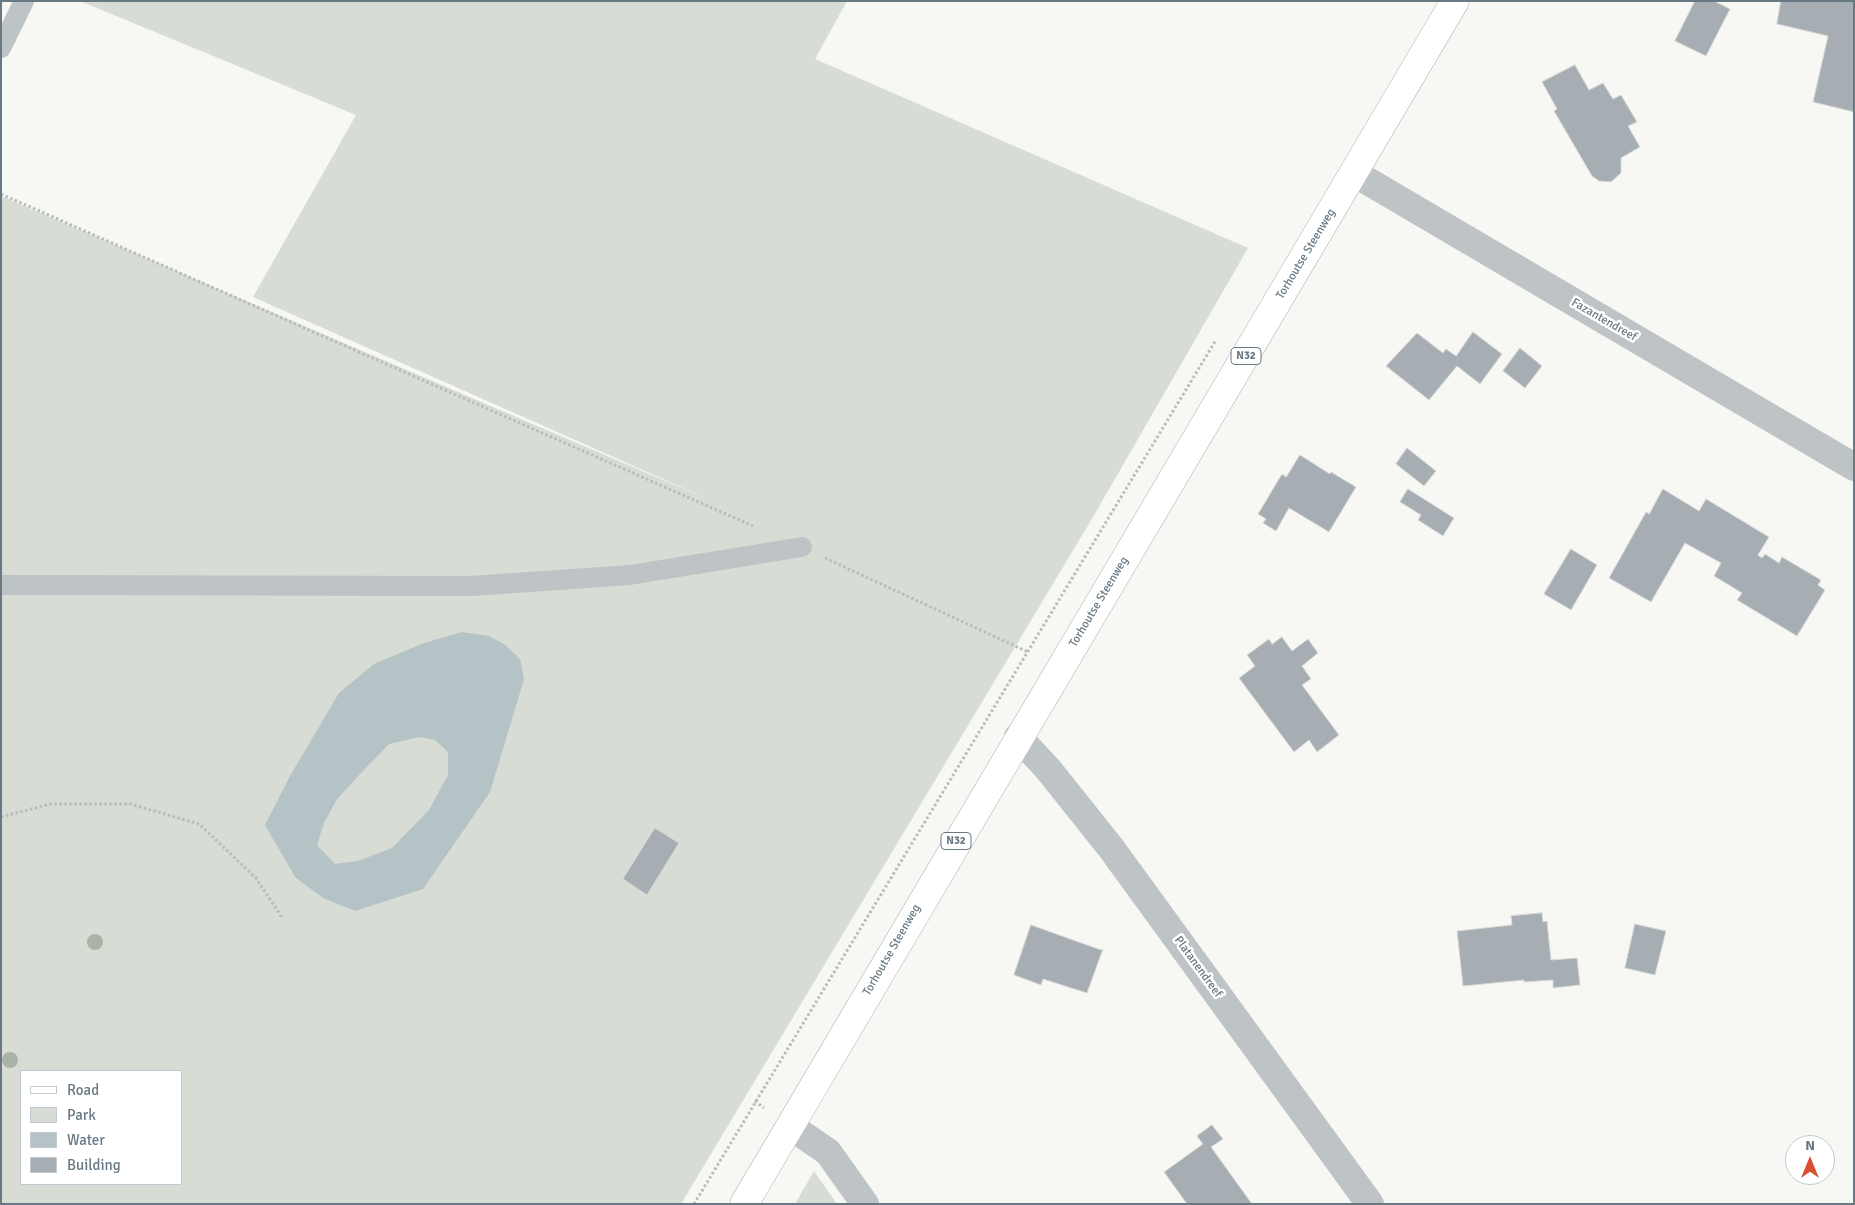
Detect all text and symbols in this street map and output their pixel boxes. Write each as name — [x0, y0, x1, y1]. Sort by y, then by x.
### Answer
street label: Torhoutse Steenweg — [1273, 206, 1339, 302]
street label: Fazantendreef — [1569, 295, 1639, 345]
road number: N32 — [1231, 348, 1261, 364]
street label: Torhoutse Steenweg — [1066, 554, 1132, 650]
road number: N32 — [941, 832, 971, 849]
street label: Torhoutse Steenweg — [860, 902, 924, 998]
street label: Platanendreef — [1171, 934, 1225, 1000]
legend — [20, 1070, 182, 1185]
text: Road — [67, 1081, 99, 1099]
text: Park — [67, 1106, 96, 1124]
text: Water — [67, 1131, 105, 1149]
north arrow — [1785, 1135, 1835, 1185]
text: N — [1805, 1137, 1815, 1154]
text: Building — [67, 1156, 121, 1174]

